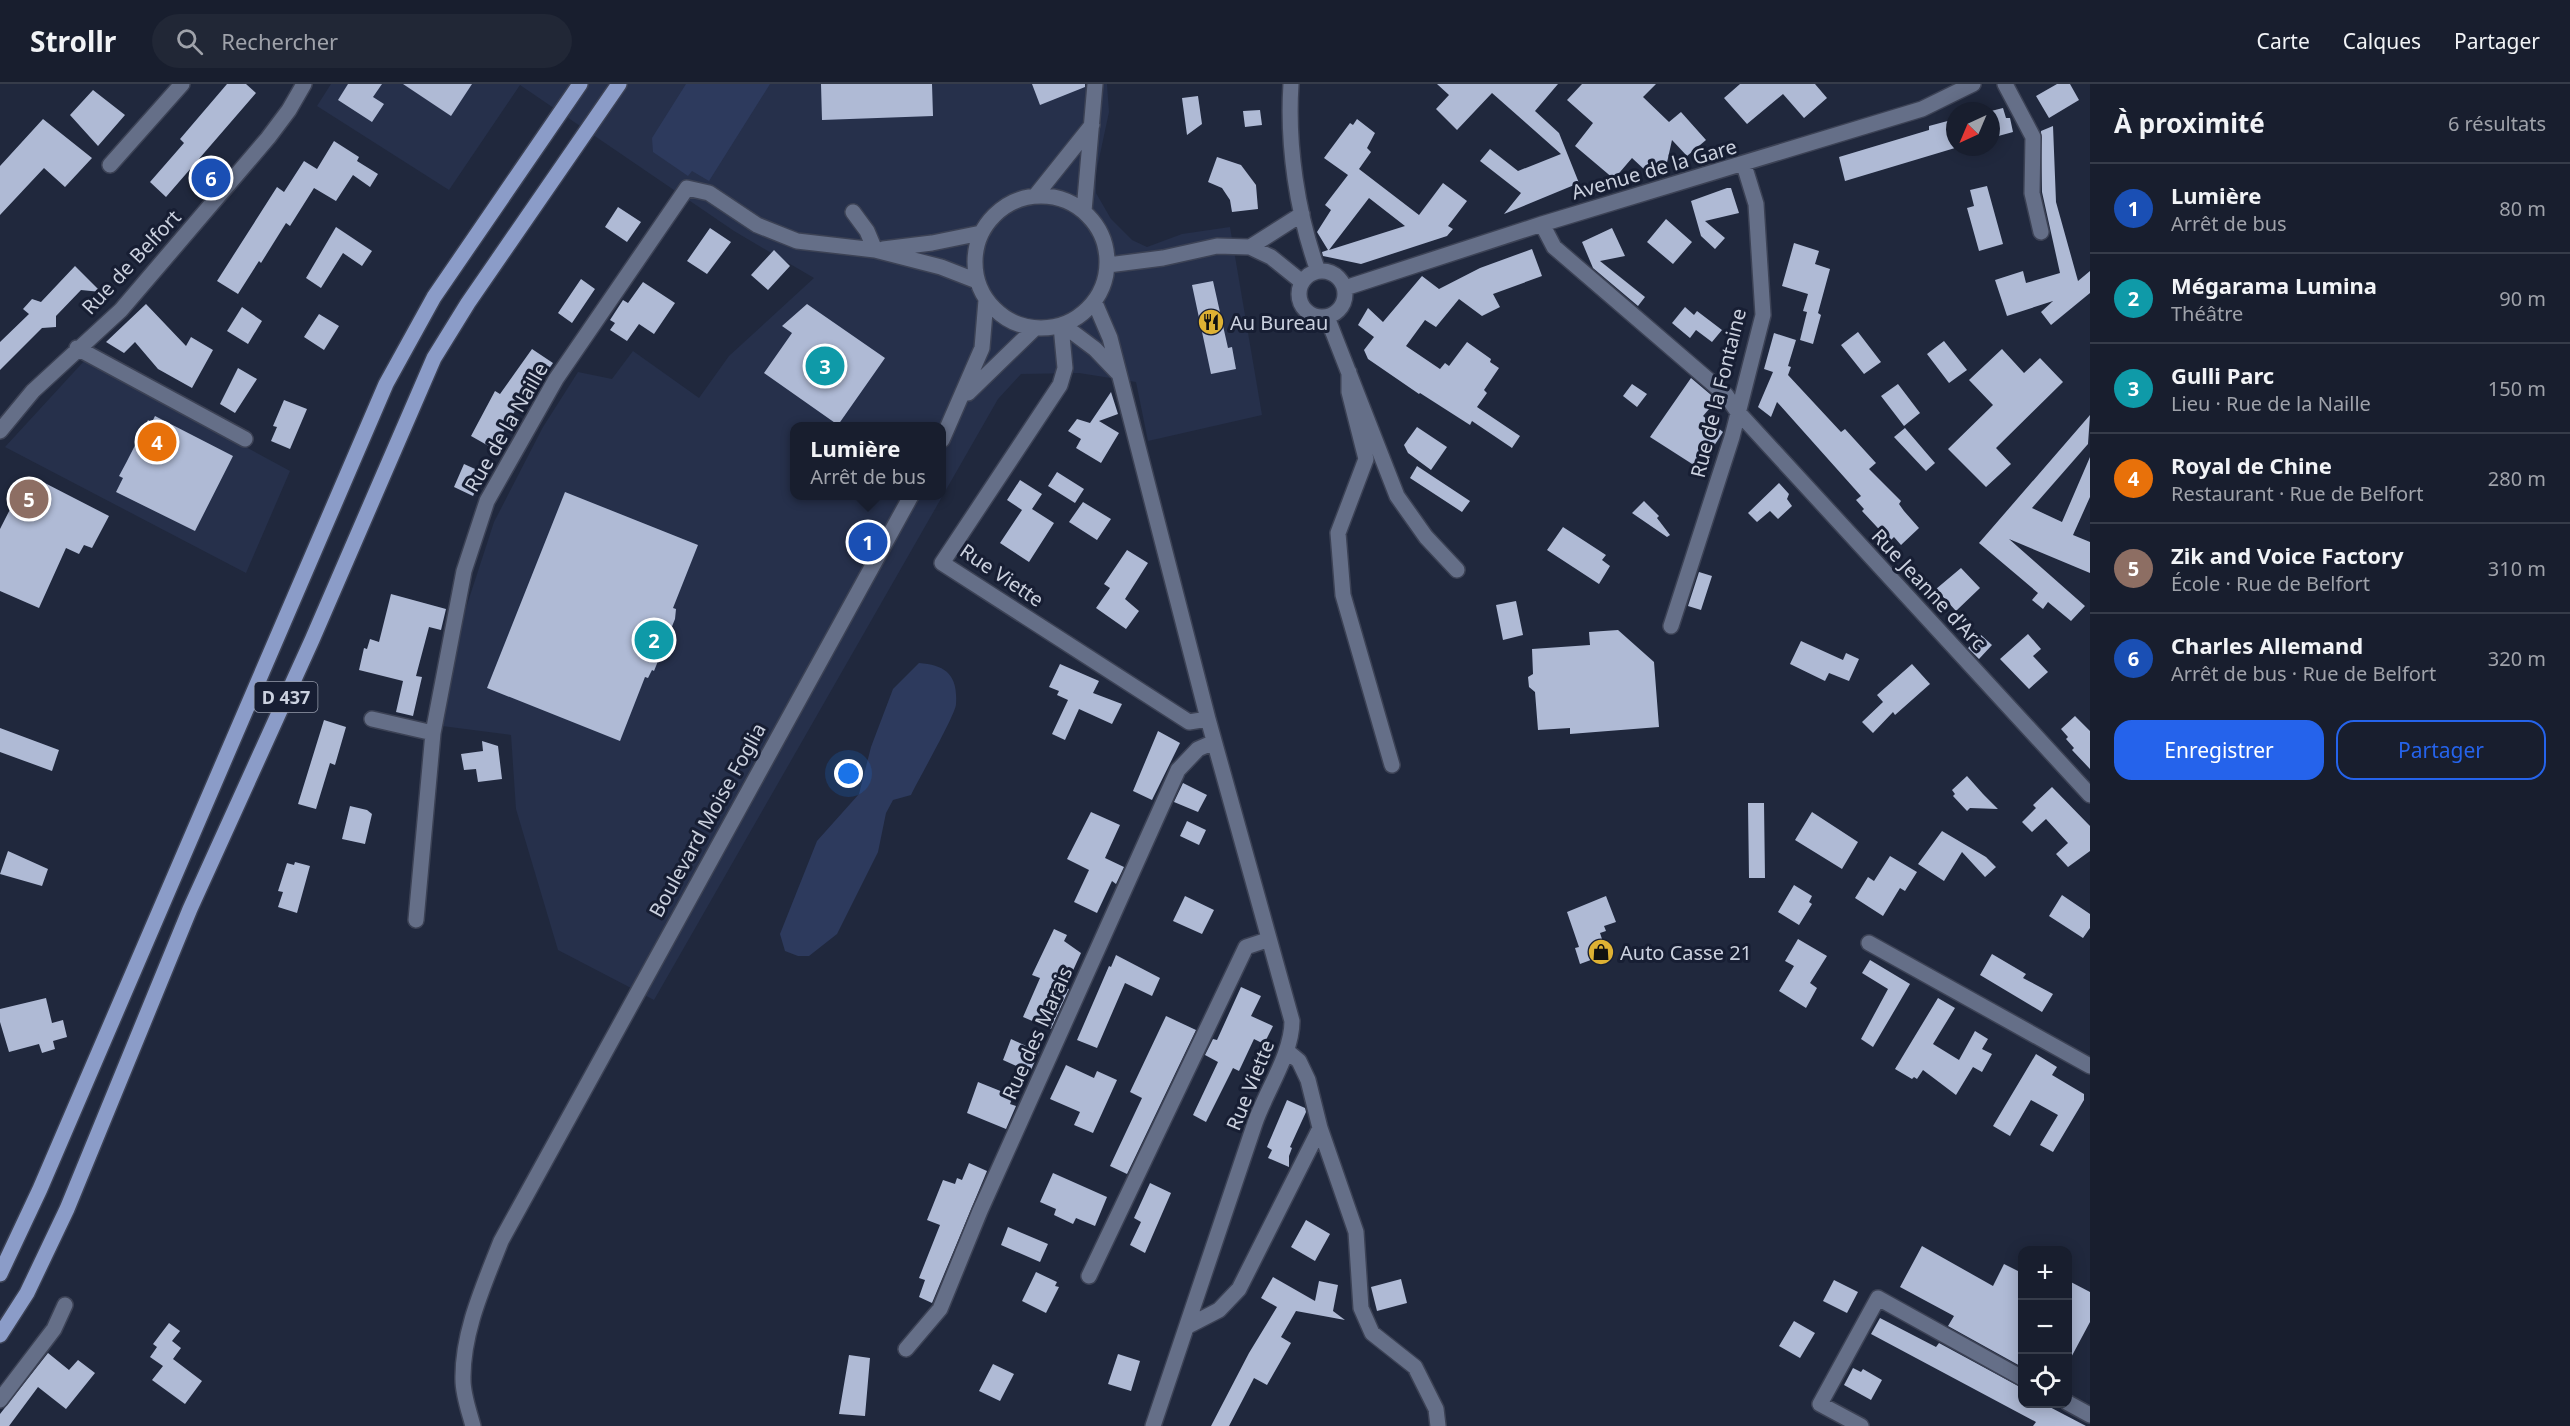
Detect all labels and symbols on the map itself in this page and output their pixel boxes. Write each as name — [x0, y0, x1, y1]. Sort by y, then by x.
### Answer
north arrow — [1946, 102, 2000, 156]
street label: Avenue de la Gare — [1568, 132, 1740, 206]
pin: 6 — [192, 156, 230, 200]
street label: Rue de Belfort — [75, 204, 187, 320]
street label: Rue de la Fontaine — [1684, 305, 1752, 481]
restaurant icon: Au Bureau — [1196, 307, 1226, 337]
place label: Au Bureau — [1230, 309, 1328, 336]
pin: 3 — [806, 344, 844, 388]
street label: Rue de la Naille — [458, 358, 554, 496]
pin: 4 — [138, 420, 176, 464]
pin: 5 — [9, 476, 48, 522]
pin: 1 — [848, 520, 888, 564]
street label: Rue Jeanne d'Arc — [1866, 523, 1992, 655]
street label: Rue Viette — [955, 537, 1049, 613]
pin: 2 — [634, 618, 674, 662]
road number: D 437 — [254, 682, 318, 712]
street label: Boulevard Moise Foglia — [642, 718, 772, 922]
your location — [834, 759, 863, 788]
shop icon: Auto Casse 21 — [1586, 937, 1616, 967]
place label: Auto Casse 21 — [1620, 939, 1752, 966]
street label: Rue des Marais — [996, 962, 1078, 1104]
street label: Rue Viette — [1220, 1036, 1280, 1134]

